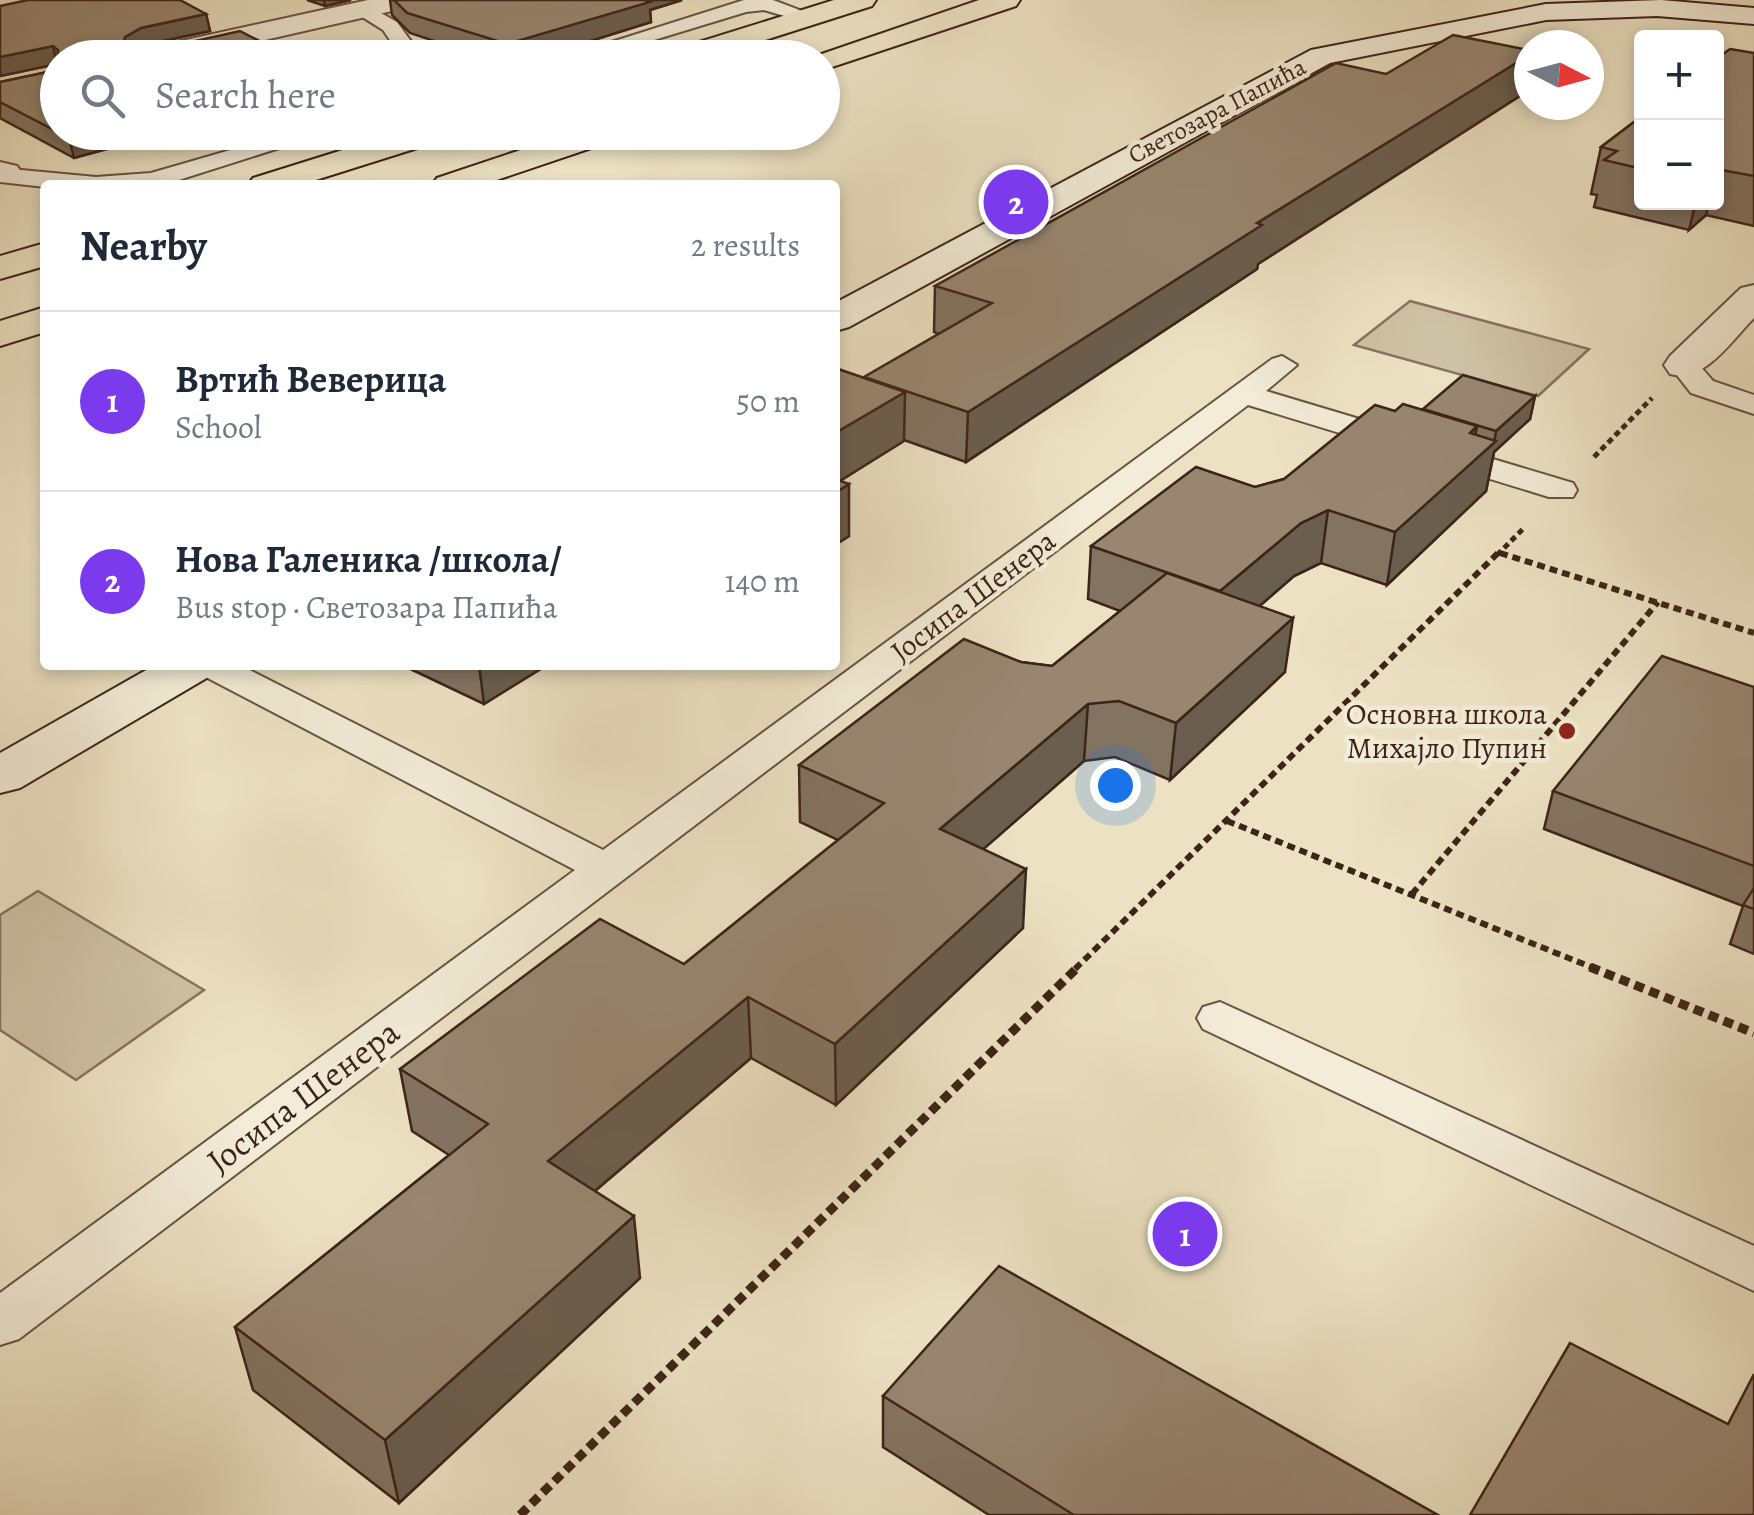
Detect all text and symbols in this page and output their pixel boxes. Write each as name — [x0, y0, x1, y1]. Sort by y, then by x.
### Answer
north arrow — [1514, 30, 1604, 120]
map controls — [1634, 30, 1724, 210]
button: + — [1634, 30, 1724, 120]
search box — [40, 40, 840, 150]
street label: Светозара Папића — [1122, 50, 1312, 172]
icon: search — [75, 68, 130, 123]
text: Search here — [155, 69, 336, 121]
button: − — [1634, 120, 1724, 210]
pin: 2 — [984, 164, 1048, 240]
text: Nearby — [80, 217, 207, 274]
text: 2 results — [691, 223, 800, 267]
text: Вртић Веверица — [175, 353, 446, 405]
text: 1 — [107, 379, 118, 423]
text: 50 m — [736, 379, 800, 423]
text: School — [175, 405, 262, 449]
street label: Јосипа Шенера — [882, 521, 1064, 671]
text: Нова Галеника /школа/ — [175, 533, 562, 585]
text: 2 — [105, 559, 120, 603]
text: 140 m — [725, 559, 800, 603]
text: Bus stop · Светозара Папића — [175, 585, 558, 629]
place label: Основна школа Михајло Пупин — [1346, 694, 1547, 768]
marker: Основна школа Михајло Пупин — [1556, 720, 1578, 742]
your location — [1090, 760, 1141, 811]
street label: Јосипа Шенера — [197, 1008, 409, 1184]
pin: 1 — [1152, 1196, 1218, 1272]

